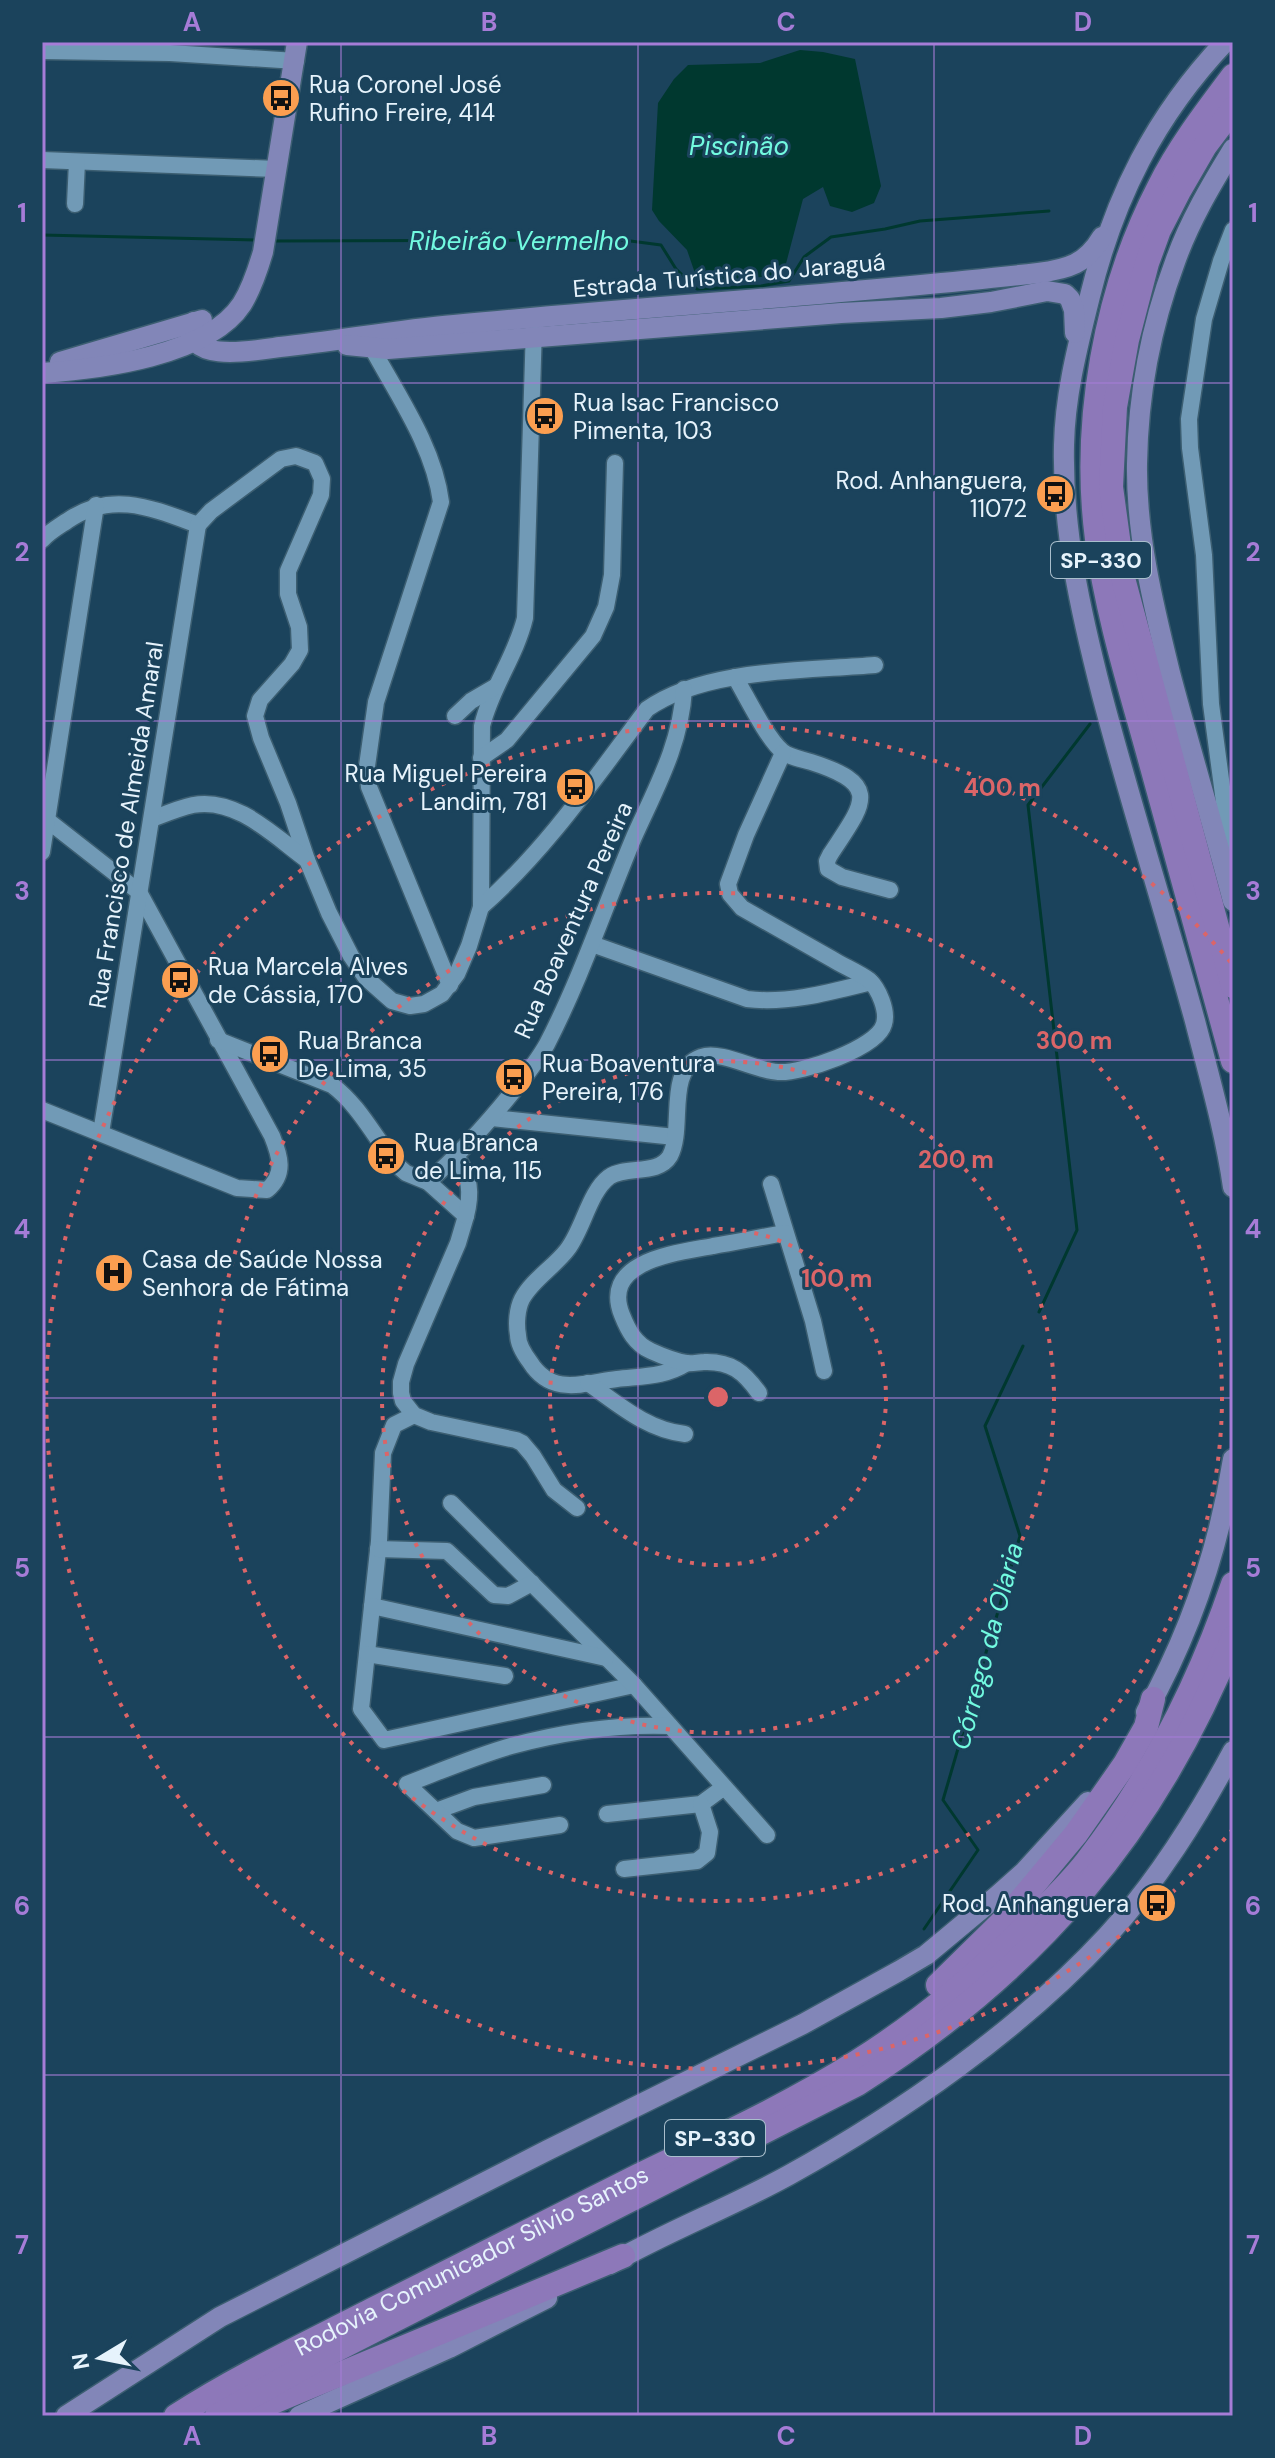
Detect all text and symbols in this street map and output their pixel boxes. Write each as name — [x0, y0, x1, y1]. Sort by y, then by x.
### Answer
text: A — [183, 5, 201, 39]
text: B — [481, 5, 497, 39]
text: C — [776, 5, 796, 39]
text: D — [1074, 5, 1092, 39]
place label: Rua Coronel José Rufino Freire, 414 — [309, 69, 502, 128]
bus stop icon: Rua Coronel José Rufino Freire, 414 — [260, 77, 302, 119]
water label: Piscinão — [689, 129, 789, 163]
text: 1 — [17, 196, 27, 230]
text: 1 — [1248, 196, 1258, 230]
water label: Ribeirão Vermelho — [409, 224, 629, 258]
street label: Estrada Turística do Jaraguá — [571, 246, 887, 304]
place label: Rua Isac Francisco Pimenta, 103 — [573, 387, 779, 446]
bus stop icon: Rua Isac Francisco Pimenta, 103 — [524, 395, 566, 437]
place label: Rod. Anhanguera, 11072 — [836, 465, 1027, 524]
bus stop icon: Rod. Anhanguera, 11072 — [1034, 473, 1076, 515]
text: 2 — [14, 535, 30, 569]
text: 2 — [1245, 535, 1261, 569]
road number: SP-330 — [1051, 542, 1151, 578]
street label: Rua Francisco de Almeida Amaral — [82, 639, 170, 1011]
place label: Rua Miguel Pereira Landim, 781 — [344, 758, 547, 817]
bus stop icon: Rua Miguel Pereira Landim, 781 — [554, 766, 596, 808]
text: 400 m — [963, 772, 1041, 803]
street label: Rua Boaventura Pereira — [507, 797, 639, 1043]
text: 3 — [14, 874, 30, 908]
text: 3 — [1245, 874, 1261, 908]
place label: Rua Marcela Alves de Cássia, 170 — [208, 951, 408, 1010]
bus stop icon: Rua Marcela Alves de Cássia, 170 — [159, 959, 201, 1001]
place label: Rua Branca De Lima, 35 — [298, 1025, 427, 1084]
text: 300 m — [1036, 1025, 1112, 1056]
bus stop icon: Rua Branca De Lima, 35 — [249, 1033, 291, 1075]
place label: Rua Boaventura Pereira, 176 — [542, 1048, 715, 1107]
bus stop icon: Rua Boaventura Pereira, 176 — [493, 1056, 535, 1098]
place label: Rua Branca de Lima, 115 — [414, 1127, 542, 1186]
bus stop icon: Rua Branca de Lima, 115 — [365, 1135, 407, 1177]
text: 200 m — [918, 1144, 994, 1175]
text: 4 — [14, 1212, 30, 1246]
text: 4 — [1245, 1212, 1261, 1246]
place label: Casa de Saúde Nossa Senhora de Fátima — [142, 1244, 383, 1303]
hospital icon: Casa de Saúde Nossa Senhora de Fátima — [93, 1252, 135, 1294]
text: 100 m — [802, 1263, 872, 1294]
centre of rings — [704, 1383, 732, 1411]
water label: Córrego da Olaria — [943, 1539, 1031, 1753]
text: 5 — [14, 1551, 30, 1585]
text: 5 — [1245, 1551, 1261, 1585]
bus stop icon: Rod. Anhanguera — [1136, 1882, 1178, 1924]
place label: Rod. Anhanguera — [942, 1888, 1129, 1919]
text: 6 — [14, 1889, 30, 1923]
text: 6 — [1245, 1889, 1261, 1923]
road number: SP-330 — [665, 2120, 765, 2156]
street label: Rodovia Comunicador Silvio Santos — [289, 2158, 653, 2362]
text: 7 — [15, 2228, 29, 2262]
text: 7 — [1246, 2228, 1260, 2262]
north arrow — [60, 2318, 140, 2398]
text: N — [65, 2351, 96, 2372]
text: A — [183, 2419, 201, 2453]
text: B — [481, 2419, 497, 2453]
text: C — [776, 2419, 796, 2453]
text: D — [1074, 2419, 1092, 2453]

